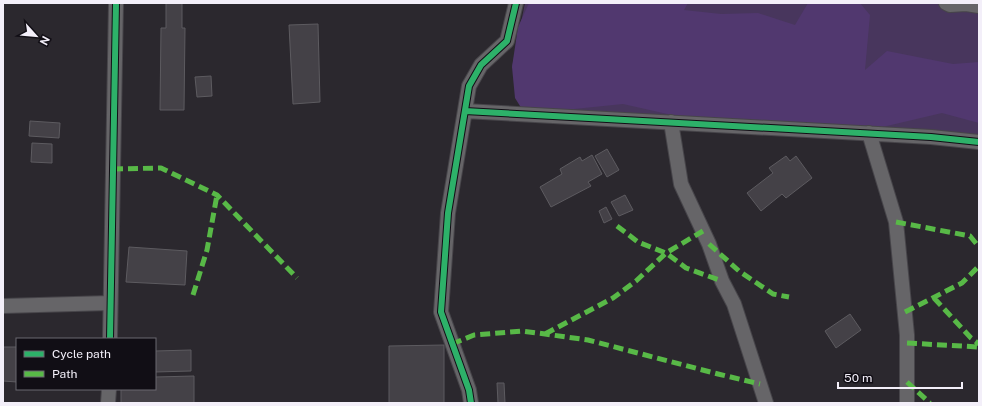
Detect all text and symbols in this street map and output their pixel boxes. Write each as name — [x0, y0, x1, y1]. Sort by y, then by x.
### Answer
north arrow — [16, 16, 56, 56]
text: N — [38, 34, 52, 47]
legend — [16, 338, 156, 390]
text: Cycle path — [52, 347, 111, 361]
scale bar — [838, 364, 962, 390]
text: Path — [52, 367, 78, 381]
text: 50 m — [844, 371, 872, 385]

